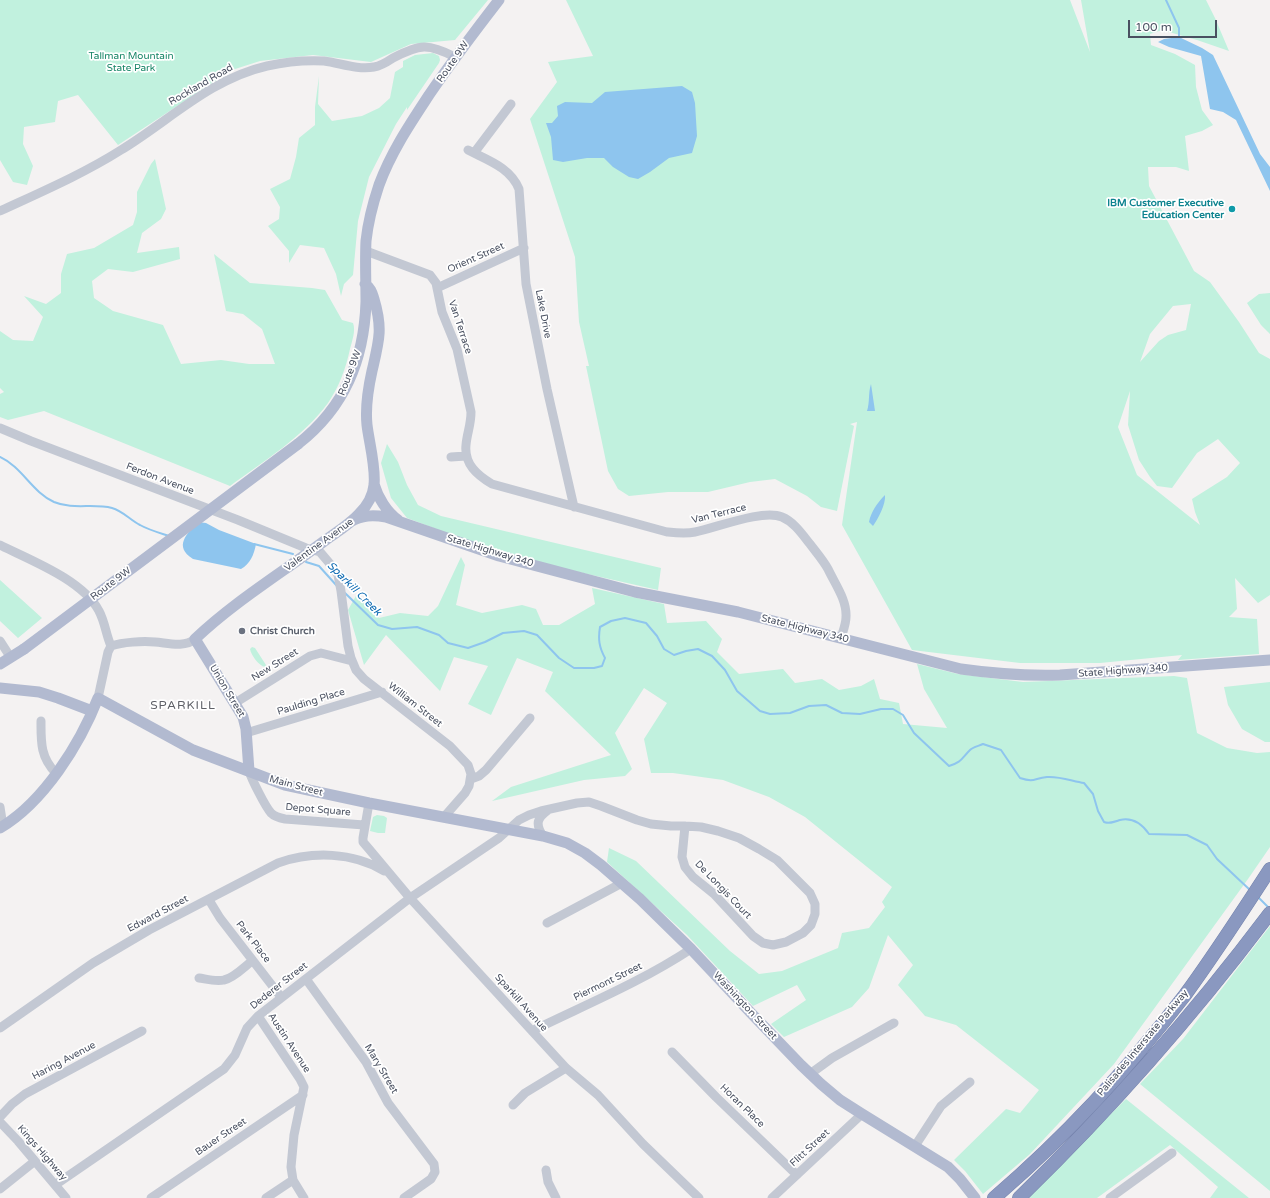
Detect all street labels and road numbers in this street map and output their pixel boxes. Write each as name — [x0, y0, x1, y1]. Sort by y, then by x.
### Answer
street label: Route 9W — [434, 39, 472, 85]
street label: Rockland Road — [167, 62, 235, 108]
street label: Orient Street — [446, 240, 506, 276]
street label: Lake Drive — [532, 288, 554, 340]
street label: Van Terrace — [446, 298, 474, 356]
street label: Route 9W — [336, 349, 364, 397]
street label: Ferdon Avenue — [124, 461, 196, 497]
street label: Van Terrace — [690, 501, 748, 527]
street label: Valentine Avenue — [282, 516, 356, 574]
street label: State Highway 340 — [445, 532, 535, 570]
street label: Route 9W — [88, 565, 134, 603]
street label: State Highway 340 — [760, 612, 850, 646]
street label: New Street — [250, 646, 300, 684]
street label: Union Street — [207, 662, 247, 720]
street label: State Highway 340 — [1078, 662, 1168, 680]
street label: William Street — [385, 680, 445, 730]
street label: Paulding Place — [276, 686, 346, 718]
street label: Main Street — [268, 773, 324, 799]
street label: Depot Square — [285, 801, 351, 819]
street label: De Longis Court — [692, 858, 754, 922]
street label: Edward Street — [126, 893, 190, 935]
street label: Park Place — [233, 919, 273, 965]
street label: Dederer Street — [248, 960, 310, 1012]
street label: Piermont Street — [572, 960, 644, 1004]
street label: Washington Street — [711, 970, 779, 1042]
street label: Sparkill Avenue — [492, 972, 550, 1034]
street label: Palisades Interstate Parkway — [1095, 987, 1191, 1099]
street label: Austin Avenue — [265, 1011, 313, 1075]
street label: Haring Avenue — [30, 1039, 98, 1083]
street label: Mary Street — [362, 1042, 400, 1096]
street label: Horan Place — [717, 1082, 767, 1130]
street label: Bauer Street — [193, 1115, 249, 1159]
street label: Kings Highway — [15, 1123, 69, 1183]
street label: Flitt Street — [788, 1127, 832, 1169]

